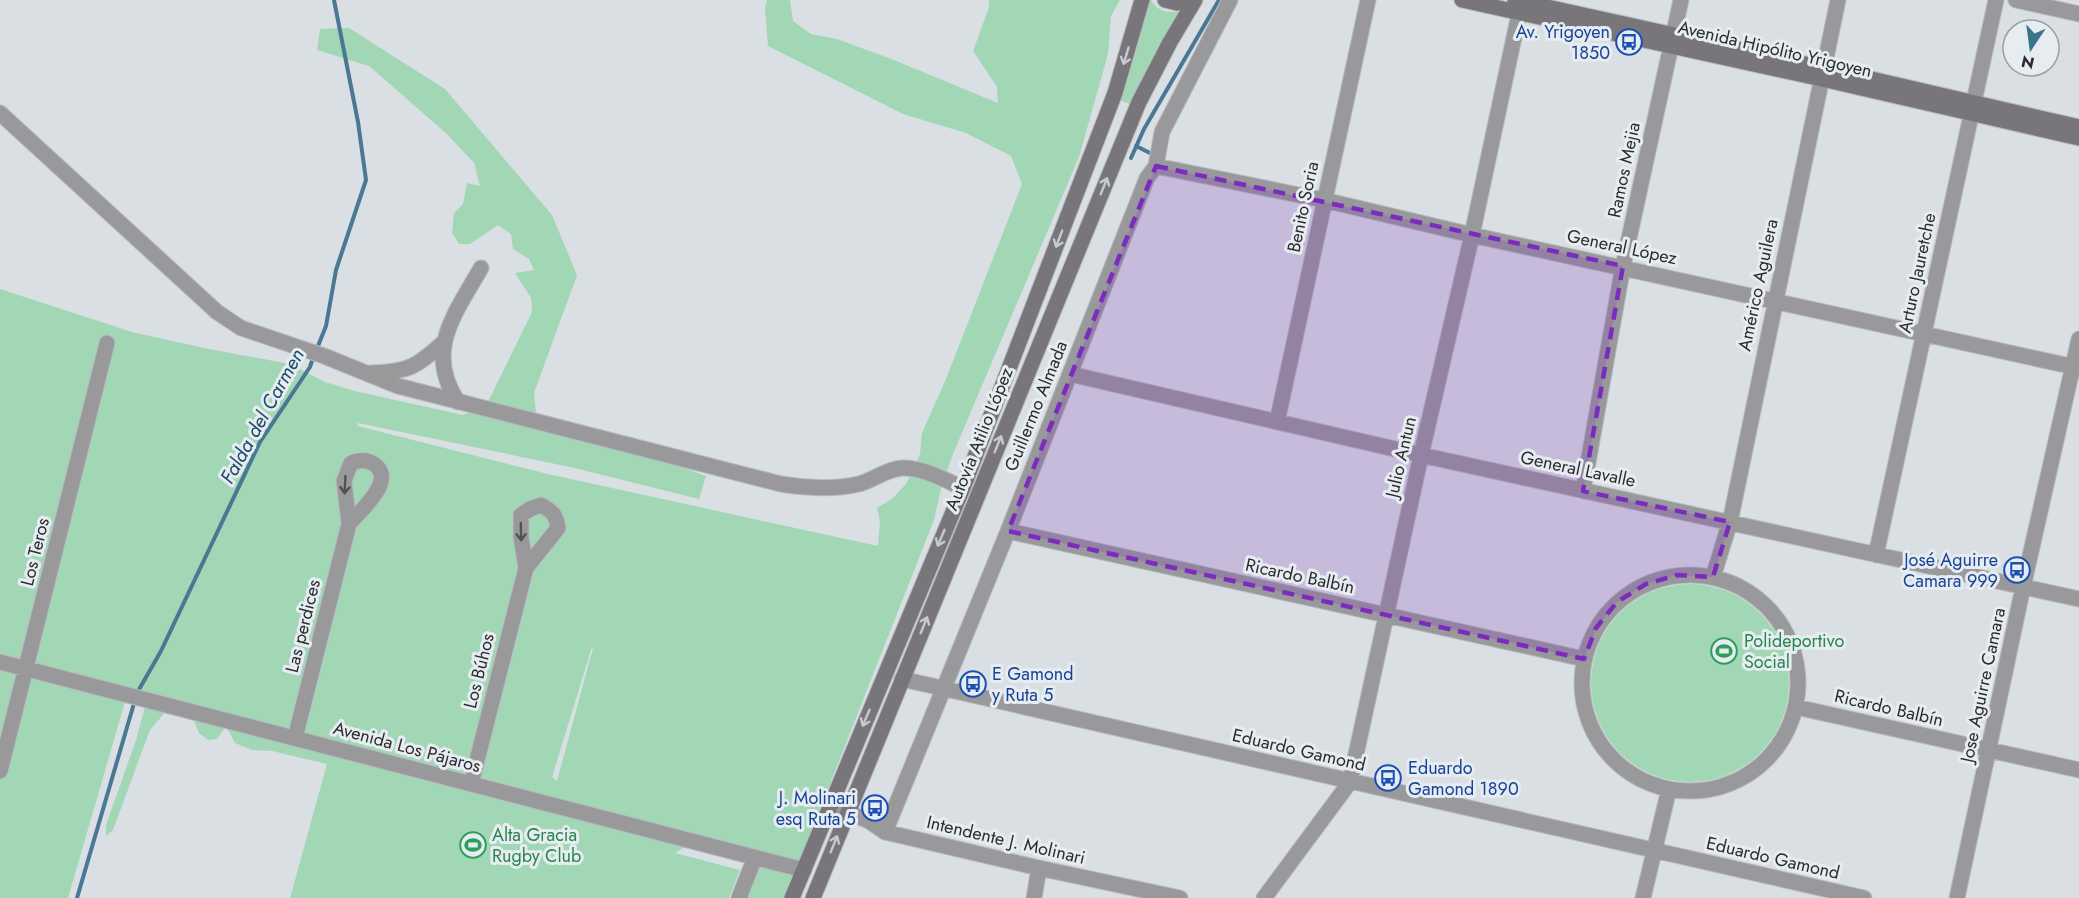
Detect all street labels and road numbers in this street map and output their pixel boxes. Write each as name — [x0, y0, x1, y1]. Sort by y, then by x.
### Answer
street label: Avenida Hipólito Yrigoyen — [1676, 14, 1874, 84]
street label: Ramos Mejia — [1601, 120, 1647, 220]
street label: Benito Soria — [1281, 159, 1325, 255]
street label: Arturo Jauretche — [1892, 211, 1942, 335]
street label: Américo Aguilera — [1731, 217, 1785, 353]
street label: General López — [1565, 223, 1680, 271]
street label: Guillermo Almada — [998, 337, 1074, 475]
street label: Autovía Atilio López — [938, 363, 1020, 514]
street label: Julio Antun — [1379, 414, 1423, 502]
street label: General Lavalle — [1518, 444, 1638, 494]
street label: Los Teros — [14, 515, 56, 589]
street label: Ricardo Balbín — [1243, 552, 1357, 600]
street label: Las perdices — [279, 577, 327, 675]
street label: Jose Aguirre Camara — [1953, 605, 2012, 767]
street label: Los Búhos — [457, 631, 501, 711]
street label: Ricardo Balbín — [1832, 683, 1946, 733]
street label: Avenida Los Pájaros — [330, 715, 484, 779]
street label: Eduardo Gamond — [1230, 722, 1368, 778]
street label: Intendente J. Molinari — [924, 809, 1088, 871]
street label: Eduardo Gamond — [1704, 830, 1842, 886]

